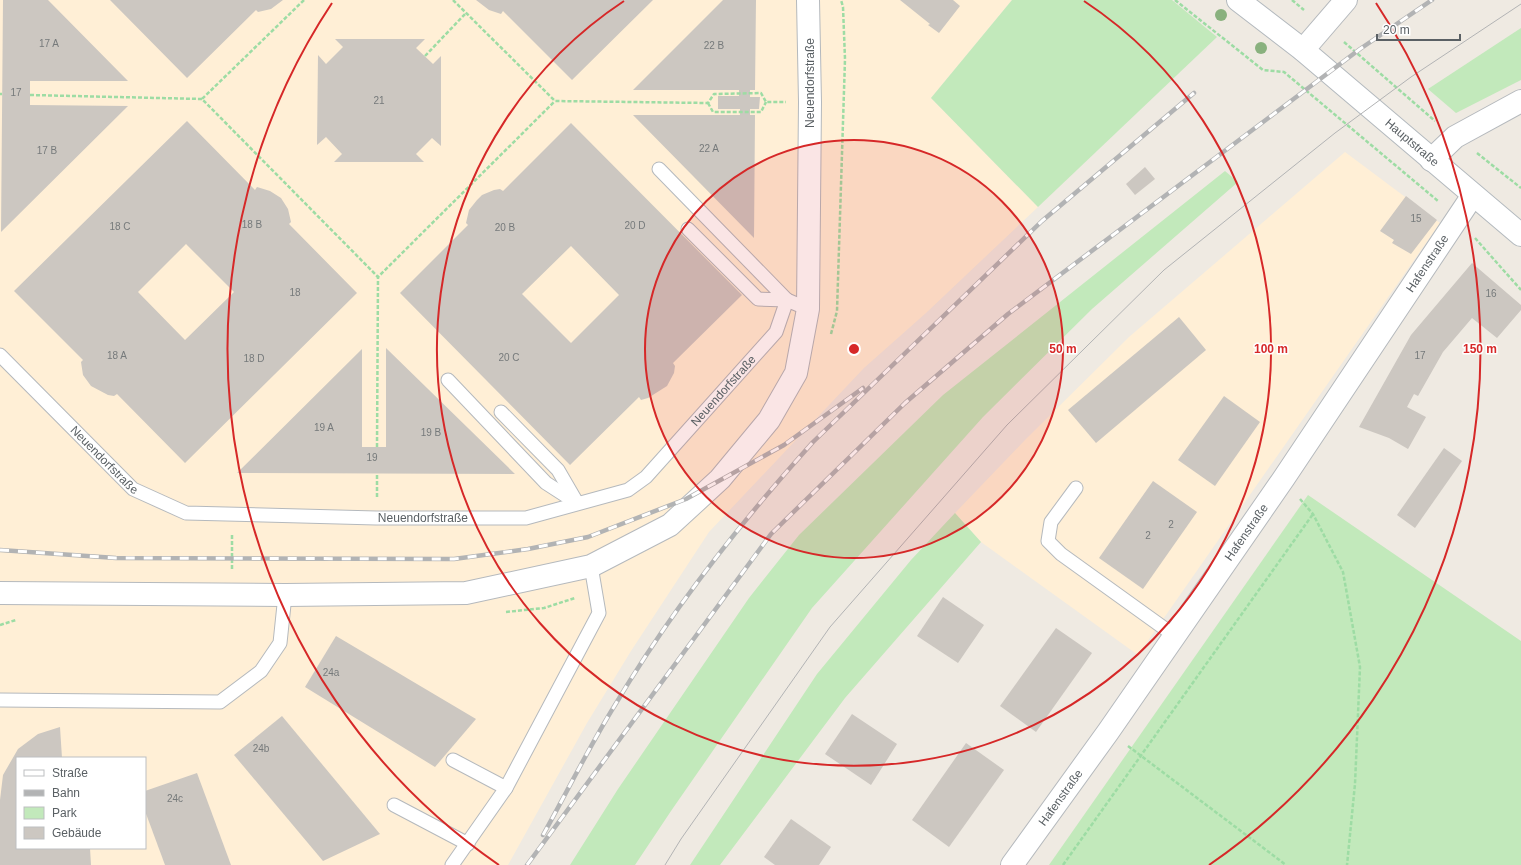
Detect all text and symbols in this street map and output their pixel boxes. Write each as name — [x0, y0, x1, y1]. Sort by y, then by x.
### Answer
scale bar — [1377, 16, 1460, 42]
text: 20 m — [1383, 23, 1410, 37]
house number: 17 A — [39, 38, 59, 49]
street label: Neuendorfstraße — [803, 38, 817, 128]
house number: 22 B — [704, 40, 725, 51]
house number: 17 — [10, 87, 22, 98]
house number: 21 — [373, 95, 385, 106]
street label: Hauptstraße — [1382, 116, 1442, 169]
house number: 22 A — [699, 143, 719, 154]
house number: 17 B — [37, 145, 58, 156]
house number: 15 — [1410, 213, 1422, 224]
house number: 18 B — [242, 219, 263, 230]
house number: 20 D — [624, 220, 646, 231]
house number: 18 C — [109, 221, 131, 232]
house number: 20 B — [495, 222, 516, 233]
street label: Hafenstraße — [1403, 232, 1452, 295]
house number: 18 — [289, 287, 301, 298]
house number: 16 — [1485, 288, 1497, 299]
centre of rings — [847, 342, 861, 356]
text: 50 m — [1049, 342, 1077, 356]
text: 100 m — [1254, 342, 1288, 356]
text: 150 m — [1463, 342, 1497, 356]
house number: 18 A — [107, 350, 127, 361]
house number: 17 — [1414, 350, 1426, 361]
house number: 20 C — [498, 352, 520, 363]
street label: Neuendorfstraße — [688, 352, 759, 429]
house number: 18 D — [243, 353, 265, 364]
house number: 19 A — [314, 422, 334, 433]
street label: Neuendorfstraße — [68, 423, 140, 497]
house number: 19 B — [421, 427, 442, 438]
house number: 19 — [366, 452, 378, 463]
street label: Hafenstraße — [1222, 501, 1271, 563]
street label: Neuendorfstraße — [378, 511, 468, 525]
house number: 2 — [1168, 519, 1174, 530]
house number: 2 — [1145, 530, 1151, 541]
house number: 24a — [323, 667, 340, 678]
house number: 24b — [253, 743, 270, 754]
legend — [16, 757, 146, 849]
text: Straße — [52, 766, 88, 780]
street label: Hafenstraße — [1036, 767, 1086, 829]
text: Bahn — [52, 786, 80, 800]
house number: 24c — [167, 793, 183, 804]
text: Park — [52, 806, 78, 820]
text: Gebäude — [52, 826, 102, 840]

